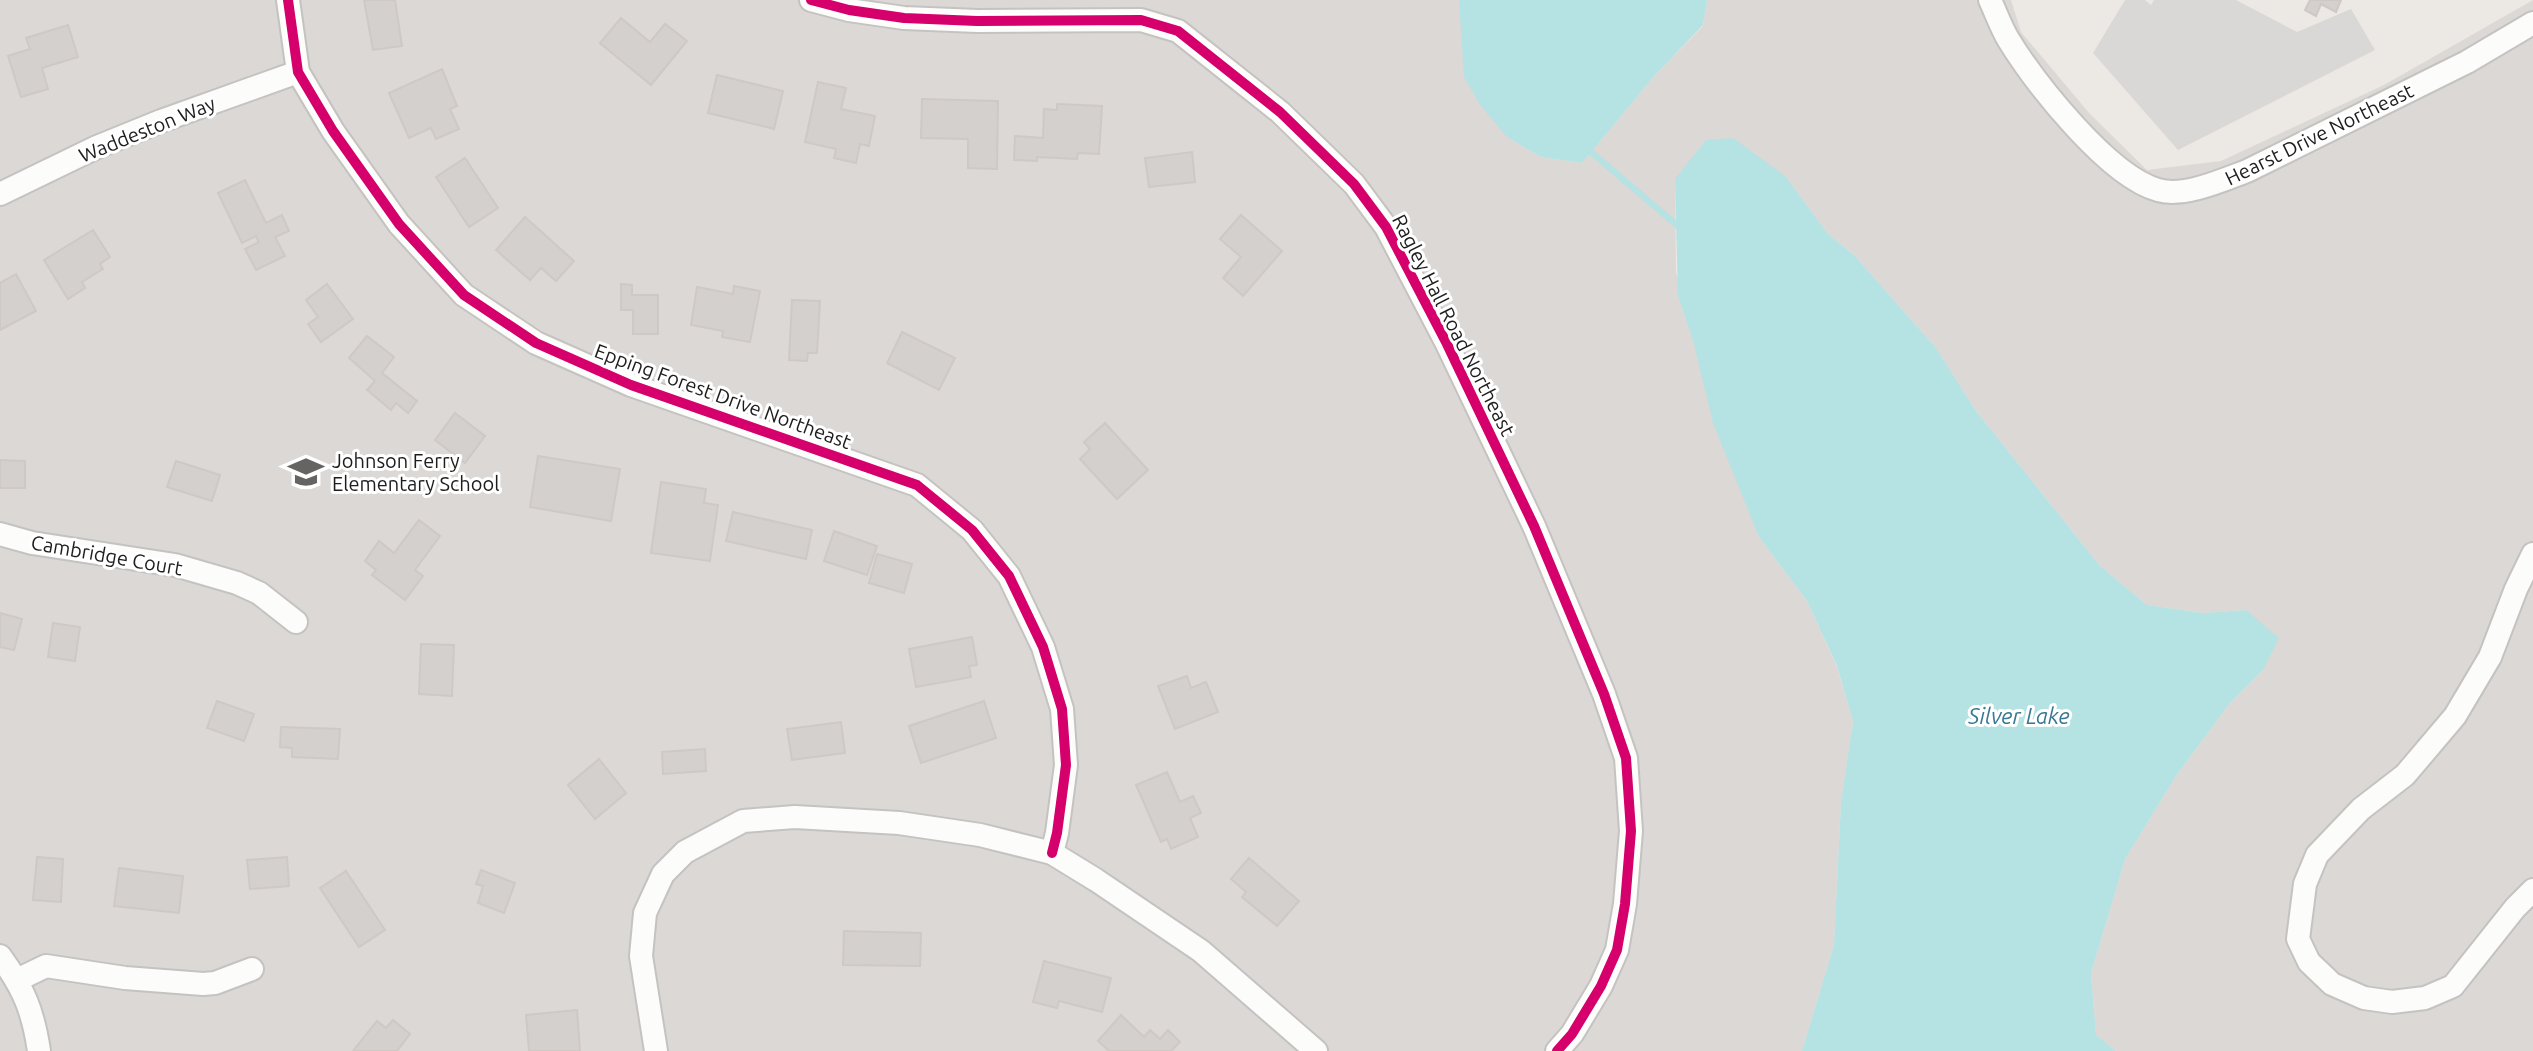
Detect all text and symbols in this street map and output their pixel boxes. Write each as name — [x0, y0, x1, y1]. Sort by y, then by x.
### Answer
street label: Hearst Drive Northeast — [2221, 78, 2417, 190]
street label: Waddeston Way — [75, 91, 219, 167]
street label: Ragley Hall Road Northeast — [1388, 210, 1520, 440]
street label: Epping Forest Drive Northeast — [592, 339, 855, 453]
place label: Johnson Ferry Elementary School — [332, 449, 499, 495]
school or university icon: Johnson Ferry Elementary School — [287, 453, 325, 491]
street label: Cambridge Court — [29, 530, 185, 580]
water label: Silver Lake — [1967, 703, 2070, 728]

